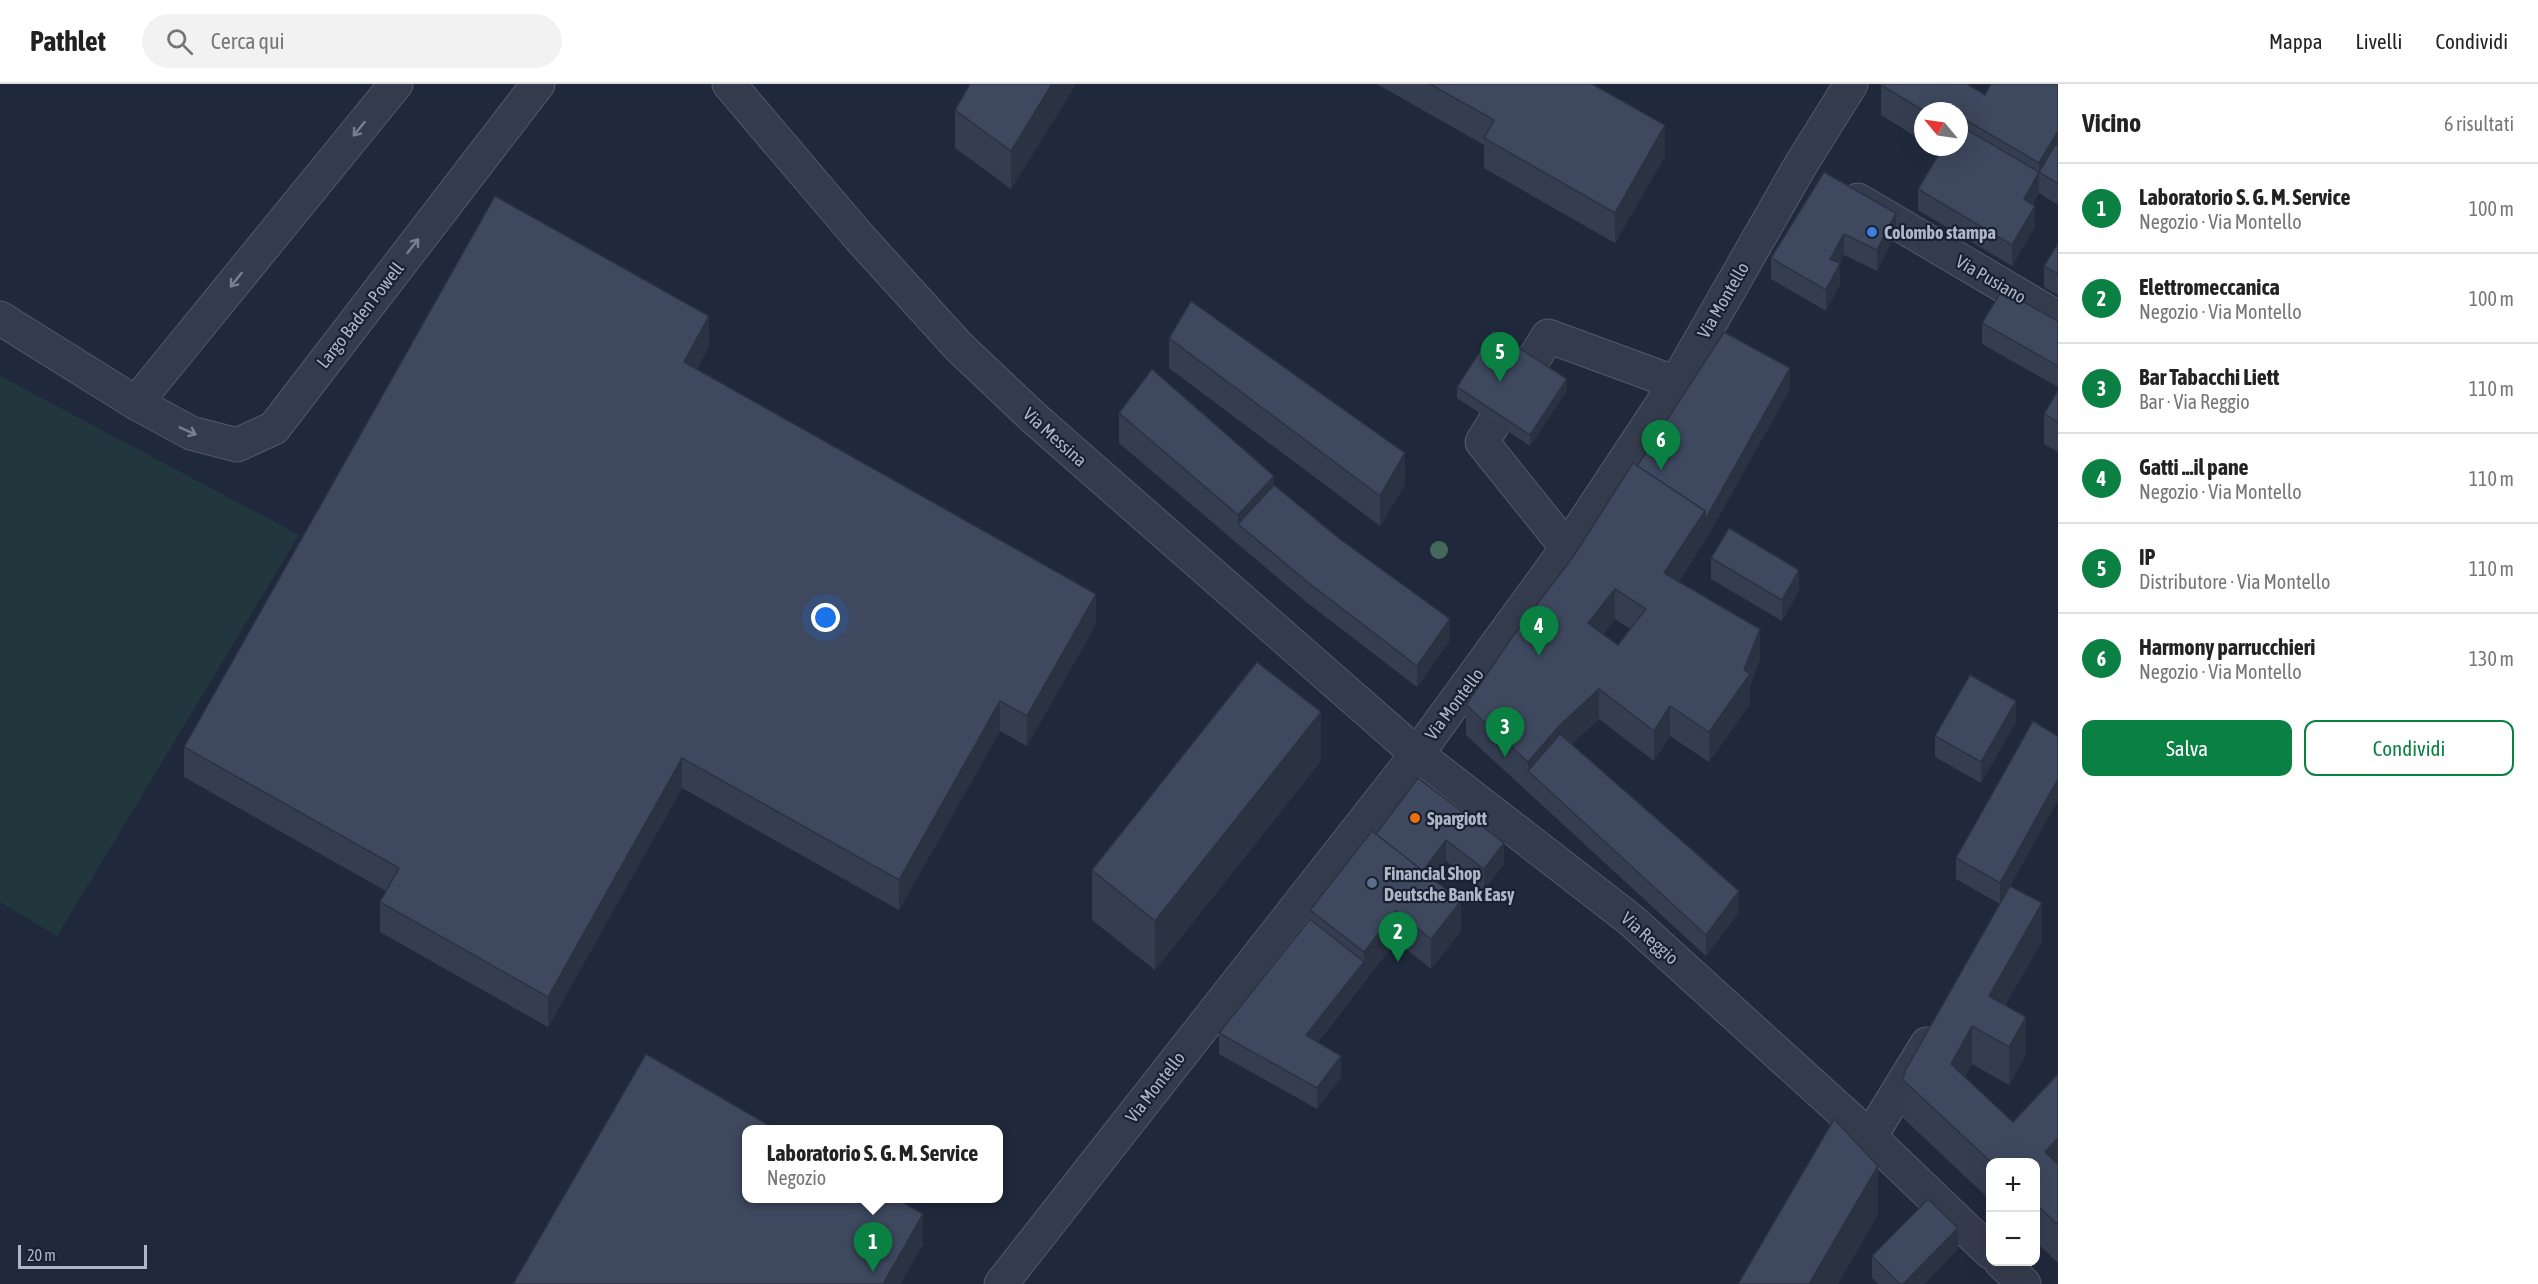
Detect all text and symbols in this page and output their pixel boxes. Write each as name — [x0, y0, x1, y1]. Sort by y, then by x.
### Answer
search box — [142, 14, 562, 68]
text: Pathlet — [30, 25, 106, 57]
icon: search — [163, 25, 196, 58]
text: Cerca qui — [211, 28, 285, 54]
text: Mappa — [2269, 29, 2323, 53]
text: Livelli — [2356, 29, 2402, 53]
text: Condividi — [2435, 29, 2508, 53]
north arrow — [1914, 102, 1968, 156]
text: Vicino — [2082, 108, 2141, 138]
text: 6 risultati — [2444, 112, 2514, 135]
one-way arrow — [353, 121, 366, 137]
text: Laboratorio S. G. M. Service — [2139, 184, 2351, 210]
text: 1 — [2097, 197, 2106, 220]
text: 100 m — [2469, 197, 2514, 220]
text: Negozio · Via Montello — [2139, 210, 2302, 233]
place label: Colombo stampa — [1884, 222, 1996, 243]
marker: Colombo stampa — [1865, 225, 1879, 239]
one-way arrow — [407, 238, 420, 254]
street label: Via Pusiano — [1952, 251, 2030, 307]
street label: Largo Baden Powell — [312, 258, 408, 372]
street label: Via Montello — [1693, 258, 1753, 342]
one-way arrow — [229, 272, 243, 287]
text: Elettromeccanica — [2139, 274, 2280, 300]
text: 2 — [2097, 287, 2106, 310]
text: 100 m — [2469, 287, 2514, 310]
text: Negozio · Via Montello — [2139, 300, 2302, 323]
pin: 5 — [1480, 332, 1520, 382]
text: Bar Tabacchi Liett — [2139, 364, 2279, 390]
text: 3 — [2097, 377, 2106, 400]
text: 110 m — [2469, 377, 2514, 400]
text: Bar · Via Reggio — [2139, 390, 2250, 413]
street label: Via Messina — [1019, 403, 1091, 471]
pin: 6 — [1642, 420, 1680, 470]
one-way arrow — [178, 425, 196, 437]
text: Gatti ...il pane — [2139, 454, 2249, 480]
text: 4 — [2097, 467, 2106, 490]
text: 110 m — [2469, 467, 2514, 490]
text: Negozio · Via Montello — [2139, 480, 2302, 503]
text: IP — [2139, 544, 2155, 570]
text: 5 — [2097, 557, 2106, 580]
text: 110 m — [2469, 557, 2514, 580]
text: Distributore · Via Montello — [2139, 570, 2330, 593]
your location — [811, 603, 840, 632]
pin: 4 — [1520, 606, 1558, 656]
text: Harmony parrucchieri — [2139, 634, 2315, 660]
text: 6 — [2097, 647, 2106, 670]
text: 130 m — [2469, 647, 2514, 670]
text: Negozio · Via Montello — [2139, 660, 2302, 683]
street label: Via Montello — [1420, 664, 1488, 744]
pin: 3 — [1486, 708, 1524, 757]
button: Salva — [2082, 720, 2292, 776]
button: Condividi — [2304, 720, 2514, 776]
place label: Spargiott — [1427, 808, 1488, 829]
marker: Spargiott — [1408, 811, 1422, 825]
place label: Financial Shop Deutsche Bank Easy — [1384, 863, 1515, 905]
marker: Financial Shop Deutsche Bank Easy — [1365, 876, 1379, 890]
street label: Via Reggio — [1617, 908, 1683, 968]
pin: 2 — [1378, 912, 1418, 962]
street label: Via Montello — [1121, 1047, 1189, 1127]
popup — [742, 1125, 1003, 1203]
text: Laboratorio S. G. M. Service — [767, 1140, 978, 1166]
map controls — [1986, 1158, 2040, 1266]
button: + — [1986, 1158, 2040, 1212]
text: Negozio — [767, 1166, 826, 1189]
button: − — [1986, 1212, 2040, 1266]
pin: 1 — [854, 1222, 892, 1272]
scale bar — [18, 1242, 147, 1270]
text: 20 m — [27, 1246, 56, 1264]

